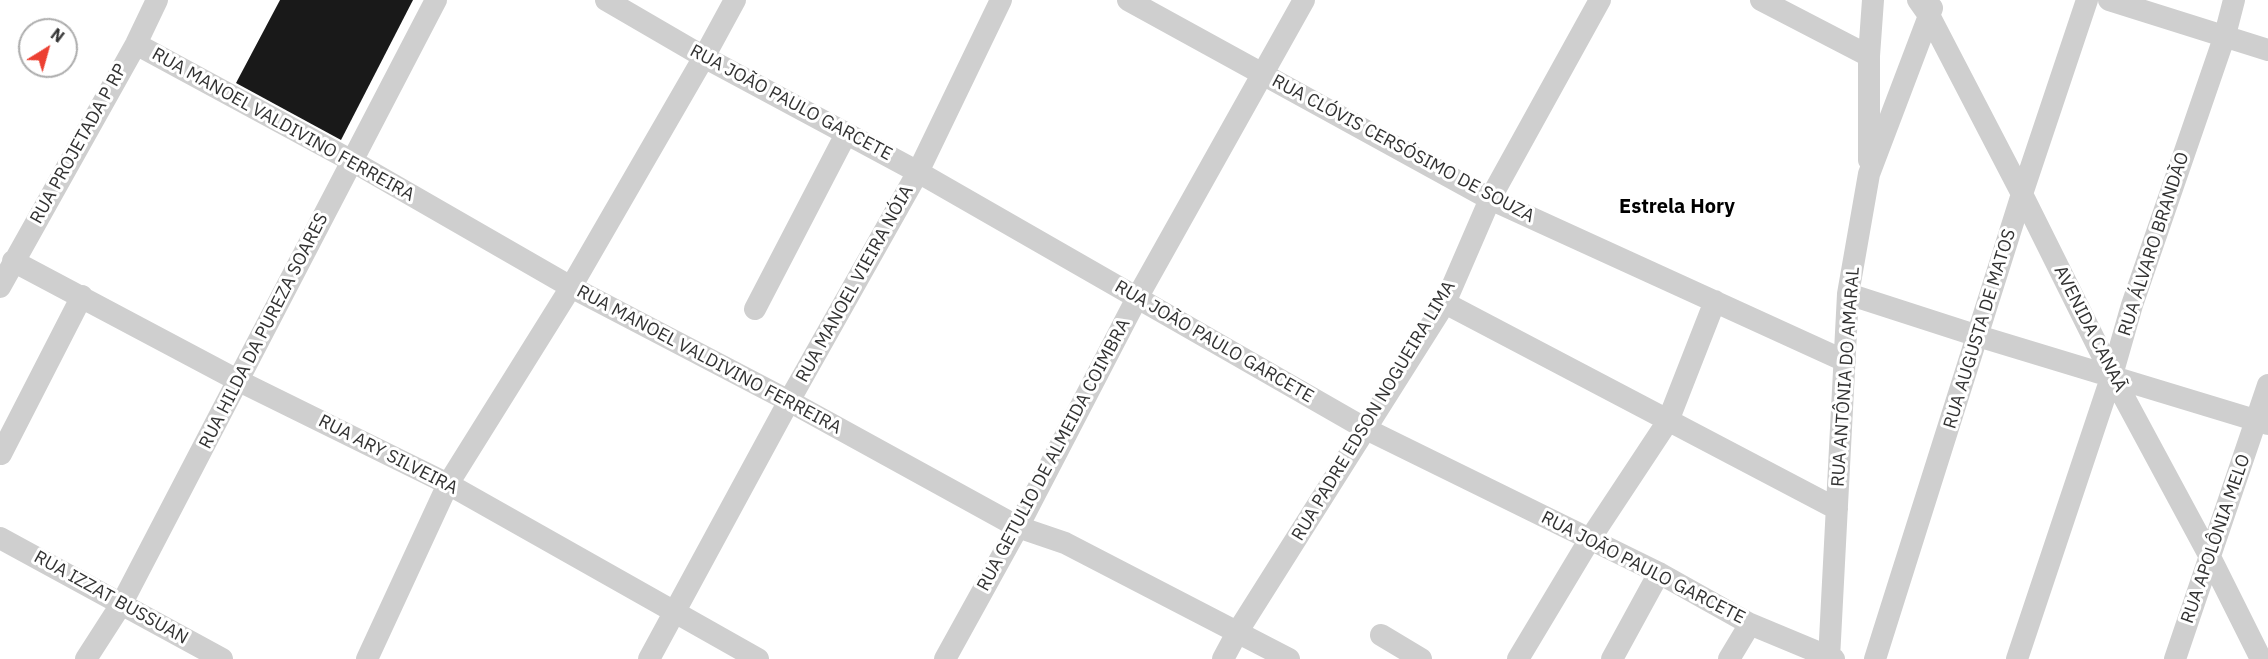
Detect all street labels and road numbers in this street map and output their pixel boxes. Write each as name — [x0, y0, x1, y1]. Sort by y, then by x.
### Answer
street label: RUA JOÃO PAULO GARCETE — [686, 40, 896, 166]
street label: RUA MANOEL VALDIVINO FERREIRA — [148, 44, 418, 206]
street label: RUA PROJETADA P RP — [26, 60, 132, 228]
street label: RUA CLÓVIS CERSÓSIMO DE SOUZA — [1268, 70, 1538, 228]
street label: RUA ÁLVARO BRANDÃO — [2114, 149, 2194, 339]
street label: RUA MANOEL VIEIRA NÓIA — [792, 182, 918, 386]
street label: RUA HILDA DA PUREZA SOARES — [195, 210, 333, 452]
street label: RUA AUGUSTA DE MATOS — [1939, 227, 2021, 431]
street label: AVENIDA CANAÃ — [2049, 262, 2131, 396]
street label: RUA ANTÔNIA DO AMARAL — [1828, 266, 1864, 488]
street label: RUA JOÃO PAULO GARCETE — [1111, 276, 1317, 408]
street label: RUA PADRE EDSON NOGUEIRA LIMA — [1288, 277, 1460, 545]
street label: RUA MANOEL VALDIVINO FERREIRA — [573, 281, 845, 439]
street label: RUA GETULIO DE ALMEIDA COIMBRA — [973, 315, 1135, 595]
street label: RUA ARY SILVEIRA — [315, 410, 461, 500]
street label: RUA APOLÔNIA MELO — [2177, 452, 2255, 626]
street label: RUA JOÃO PAULO GARCETE — [1537, 507, 1749, 629]
street label: RUA IZZAT BUSSUAN — [30, 547, 192, 649]

